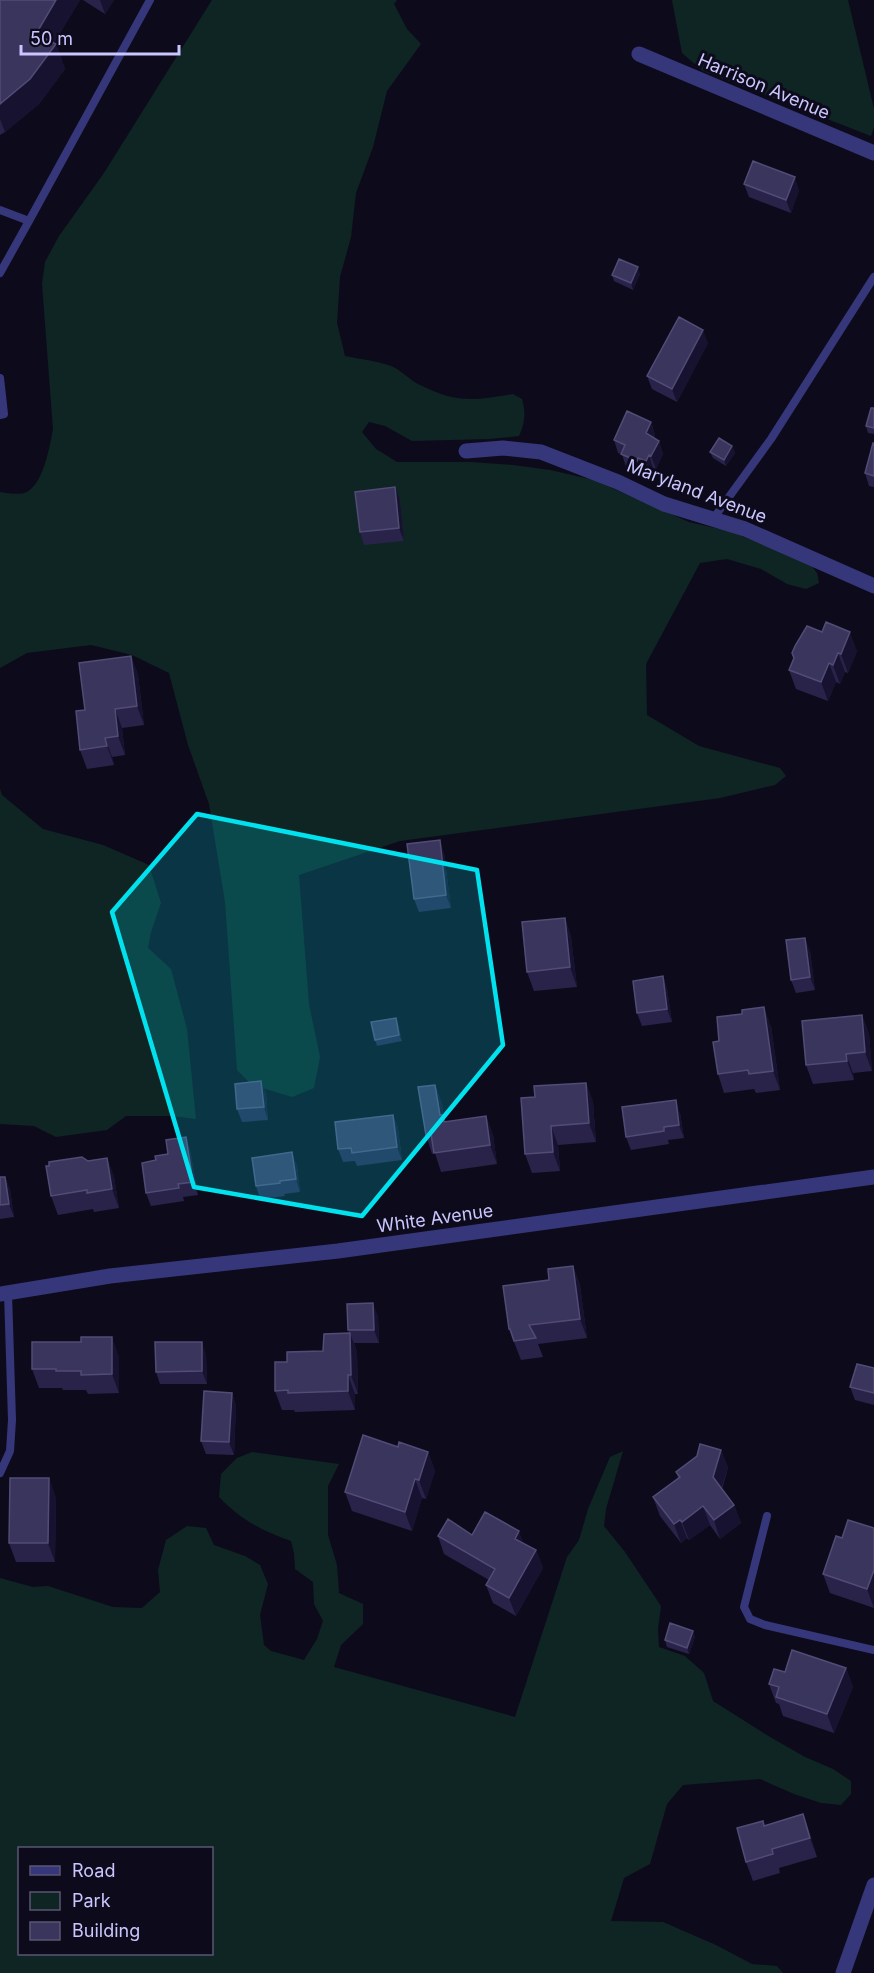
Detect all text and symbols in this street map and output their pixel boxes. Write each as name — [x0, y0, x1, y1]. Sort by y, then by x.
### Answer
scale bar — [21, 18, 178, 56]
text: 50 m — [30, 28, 73, 49]
street label: Harrison Avenue — [695, 49, 833, 123]
street label: Maryland Avenue — [624, 455, 770, 527]
street label: White Avenue — [375, 1199, 495, 1237]
legend — [18, 1847, 213, 1955]
text: Road — [72, 1860, 115, 1881]
text: Park — [72, 1890, 111, 1911]
text: Building — [72, 1920, 140, 1941]

